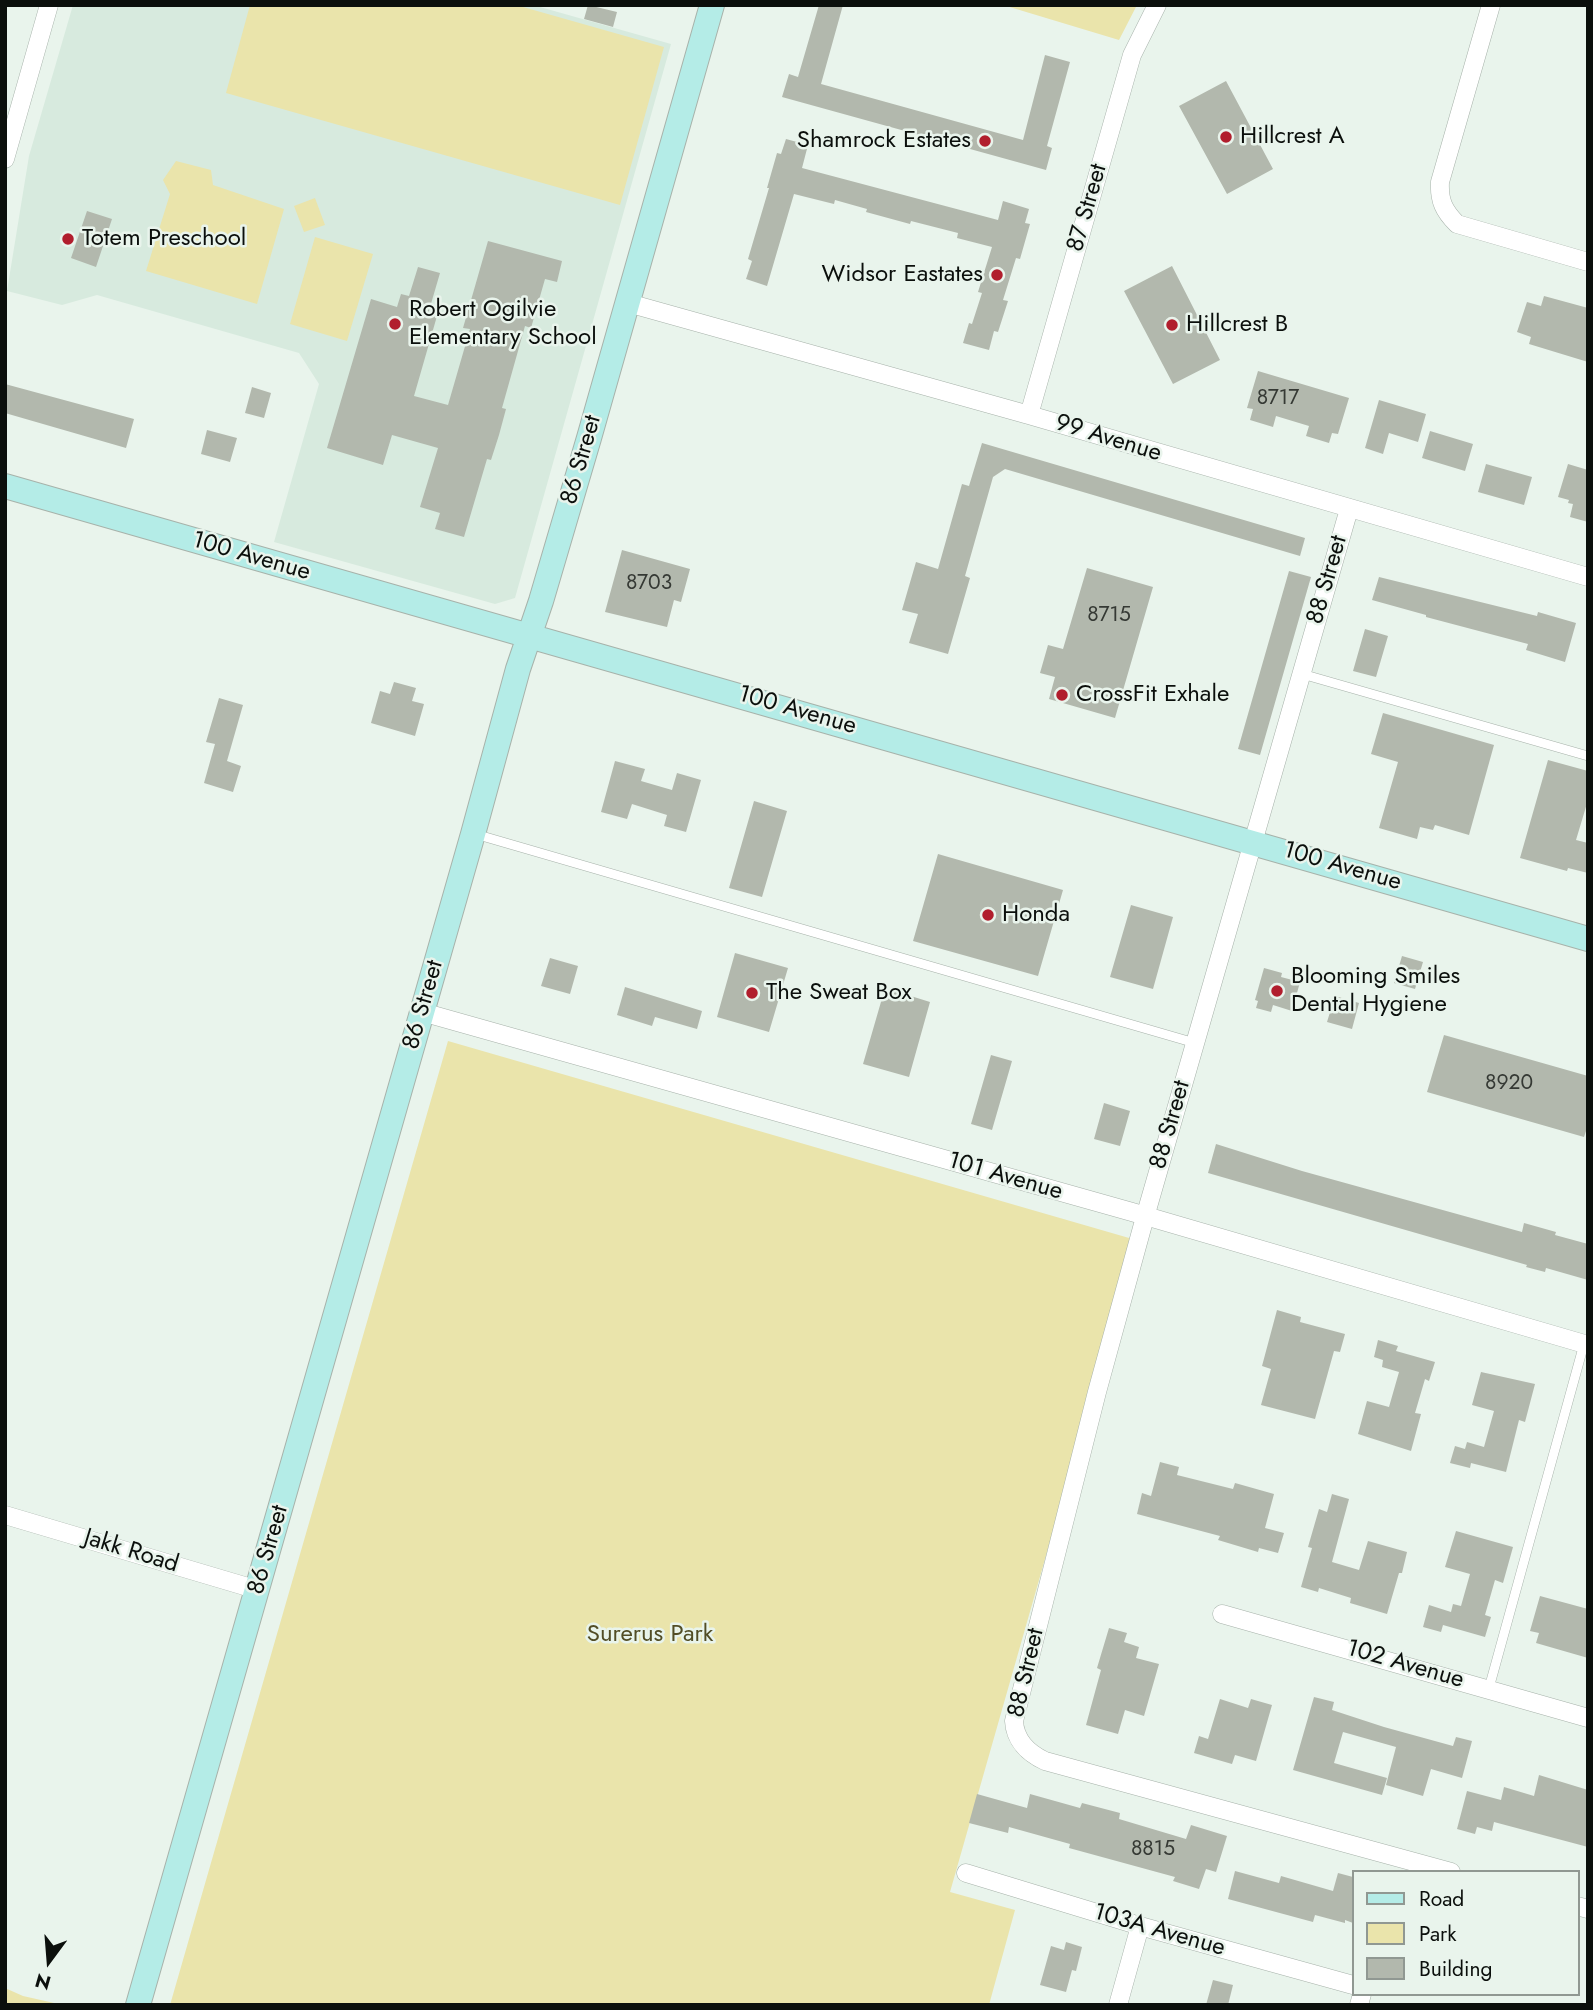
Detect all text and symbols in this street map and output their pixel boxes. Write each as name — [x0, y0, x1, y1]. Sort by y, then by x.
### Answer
place label: Hillcrest A — [1240, 123, 1345, 151]
place label: Shamrock Estates — [797, 127, 971, 155]
marker: Hillcrest A — [1218, 129, 1234, 145]
marker: Shamrock Estates — [977, 133, 993, 149]
street label: 87 Street — [1062, 161, 1114, 255]
place label: Totem Preschool — [82, 225, 246, 253]
marker: Totem Preschool — [60, 231, 76, 247]
place label: Widsor Eastates — [822, 261, 983, 289]
marker: Widsor Eastates — [989, 267, 1005, 283]
place label: Robert Ogilvie Elementary School — [409, 296, 597, 352]
place label: Hillcrest B — [1186, 311, 1288, 339]
marker: Robert Ogilvie Elementary School — [387, 316, 403, 332]
marker: Hillcrest B — [1164, 317, 1180, 333]
house number: 8717 — [1257, 386, 1299, 412]
street label: 99 Avenue — [1051, 409, 1165, 469]
street label: 86 Street — [556, 412, 608, 508]
street label: 100 Avenue — [189, 526, 313, 588]
street label: 88 Street — [1302, 532, 1354, 628]
house number: 8703 — [626, 571, 672, 597]
house number: 8715 — [1087, 603, 1131, 629]
street label: 100 Avenue — [735, 680, 859, 742]
place label: CrossFit Exhale — [1076, 681, 1229, 709]
marker: CrossFit Exhale — [1054, 687, 1070, 703]
street label: 100 Avenue — [1280, 836, 1404, 898]
place label: Honda — [1002, 901, 1070, 929]
marker: Honda — [980, 907, 996, 923]
street label: 86 Street — [398, 957, 450, 1053]
place label: Blooming Smiles Dental Hygiene — [1291, 963, 1460, 1019]
place label: The Sweat Box — [766, 979, 912, 1007]
marker: Blooming Smiles Dental Hygiene — [1269, 983, 1285, 999]
marker: The Sweat Box — [744, 985, 760, 1001]
house number: 8920 — [1485, 1071, 1533, 1097]
street label: 88 Street — [1145, 1077, 1197, 1173]
street label: 101 Avenue — [944, 1147, 1066, 1207]
street label: 86 Street — [243, 1502, 295, 1598]
street label: Jakk Road — [80, 1524, 182, 1580]
park label: Surerus Park — [587, 1621, 713, 1649]
street label: 88 Street — [1003, 1626, 1051, 1720]
street label: 102 Avenue — [1343, 1635, 1467, 1695]
house number: 8815 — [1131, 1837, 1175, 1863]
legend — [1352, 1870, 1579, 1996]
text: Road — [1419, 1884, 1464, 1914]
street label: 103A Avenue — [1090, 1898, 1228, 1964]
text: Park — [1419, 1919, 1456, 1949]
north arrow — [14, 1926, 84, 1996]
text: Building — [1419, 1954, 1492, 1984]
text: N — [32, 1967, 54, 1997]

